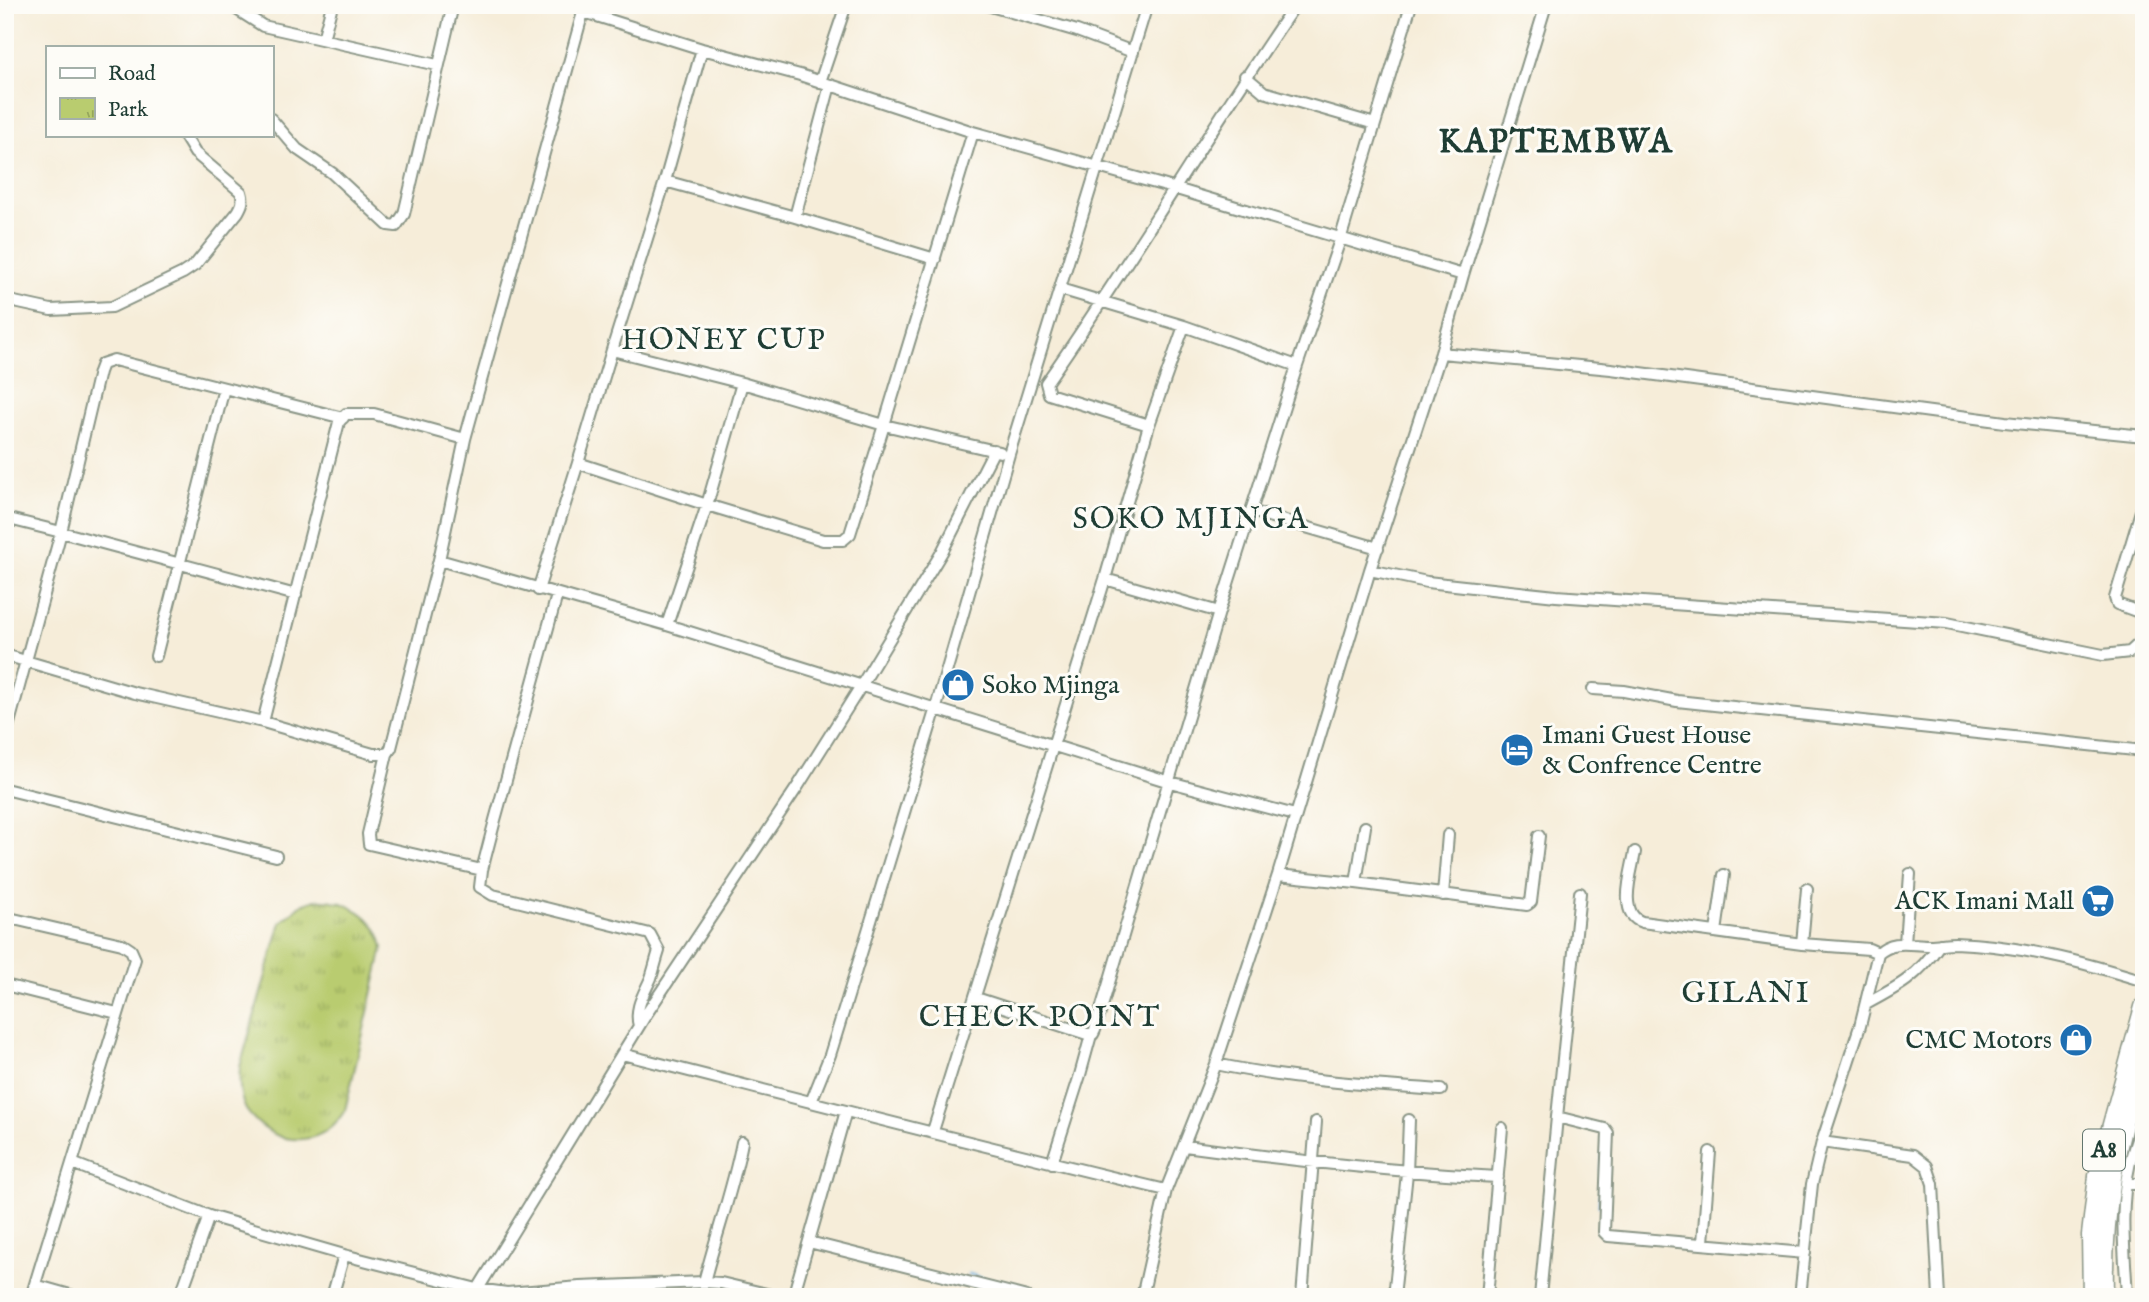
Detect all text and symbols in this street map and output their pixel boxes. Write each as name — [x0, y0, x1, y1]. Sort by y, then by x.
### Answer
legend — [46, 46, 273, 136]
text: Road — [108, 61, 156, 88]
text: Park — [108, 97, 149, 124]
district label: KAPTEMBWA — [1438, 122, 1674, 164]
district label: HONEY CUP — [621, 322, 827, 360]
district label: SOKO MJINGA — [1072, 501, 1310, 539]
shop icon: Soko Mjinga — [939, 666, 977, 704]
place label: Soko Mjinga — [982, 669, 1120, 702]
place label: Imani Guest House & Confrence Centre — [1542, 719, 1762, 782]
hotel icon: Imani Guest House & Confrence Centre — [1498, 731, 1536, 769]
supermarket icon: ACK Imani Mall — [2079, 882, 2117, 920]
place label: ACK Imani Mall — [1894, 885, 2075, 918]
district label: GILANI — [1681, 975, 1811, 1013]
district label: CHECK POINT — [919, 999, 1161, 1037]
shop icon: CMC Motors — [2057, 1021, 2095, 1059]
place label: CMC Motors — [1905, 1024, 2052, 1057]
road number: A8 — [2083, 1130, 2125, 1170]

